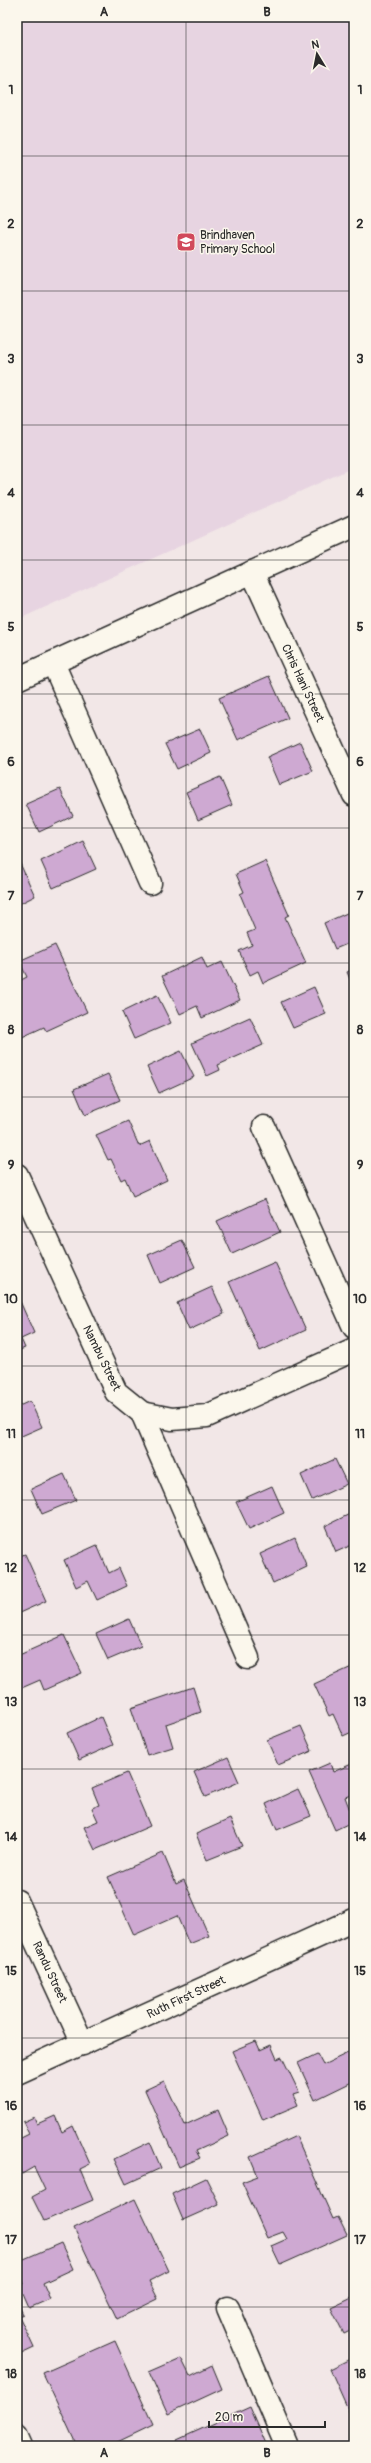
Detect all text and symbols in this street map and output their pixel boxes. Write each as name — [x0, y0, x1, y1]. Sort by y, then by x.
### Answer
text: A — [100, 4, 109, 20]
text: B — [263, 4, 271, 20]
north arrow — [297, 34, 337, 74]
text: N — [311, 37, 321, 52]
text: 1 — [8, 82, 14, 98]
text: 1 — [357, 82, 363, 98]
text: 2 — [7, 216, 15, 232]
text: 2 — [356, 216, 364, 232]
place label: Brindhaven Primary School — [200, 228, 275, 257]
school or university icon: Brindhaven Primary School — [175, 231, 197, 253]
text: 3 — [7, 351, 15, 367]
text: 3 — [356, 351, 364, 367]
text: 4 — [7, 485, 15, 501]
text: 4 — [356, 485, 364, 501]
text: 5 — [7, 619, 15, 635]
text: 5 — [356, 619, 364, 635]
street label: Chris Hani Street — [278, 642, 327, 725]
text: 6 — [7, 754, 15, 770]
text: 6 — [356, 754, 364, 770]
text: 7 — [8, 888, 15, 904]
text: 7 — [357, 888, 364, 904]
text: 8 — [8, 1022, 15, 1038]
text: 8 — [357, 1022, 364, 1038]
text: 9 — [8, 1157, 15, 1173]
text: 9 — [357, 1157, 364, 1173]
text: 10 — [4, 1291, 18, 1307]
text: 10 — [353, 1291, 367, 1307]
street label: Nambu Street — [79, 1323, 124, 1394]
text: 11 — [6, 1426, 16, 1442]
text: 11 — [355, 1426, 365, 1442]
text: 12 — [5, 1560, 17, 1576]
text: 12 — [354, 1560, 366, 1576]
text: 13 — [5, 1694, 17, 1710]
text: 13 — [354, 1694, 366, 1710]
text: 14 — [5, 1829, 18, 1845]
text: 14 — [354, 1829, 367, 1845]
street label: Randu Street — [29, 1939, 70, 2005]
text: 15 — [5, 1963, 17, 1979]
text: 15 — [354, 1963, 366, 1979]
street label: Ruth First Street — [145, 1973, 228, 2022]
text: 16 — [5, 2098, 18, 2114]
text: 16 — [354, 2098, 367, 2114]
text: 17 — [5, 2232, 17, 2248]
text: 17 — [354, 2232, 366, 2248]
text: 18 — [5, 2366, 17, 2382]
text: 18 — [354, 2366, 366, 2382]
scale bar — [209, 2403, 325, 2429]
text: 20 m — [215, 2410, 244, 2425]
text: A — [100, 2445, 109, 2461]
text: B — [263, 2445, 271, 2461]

